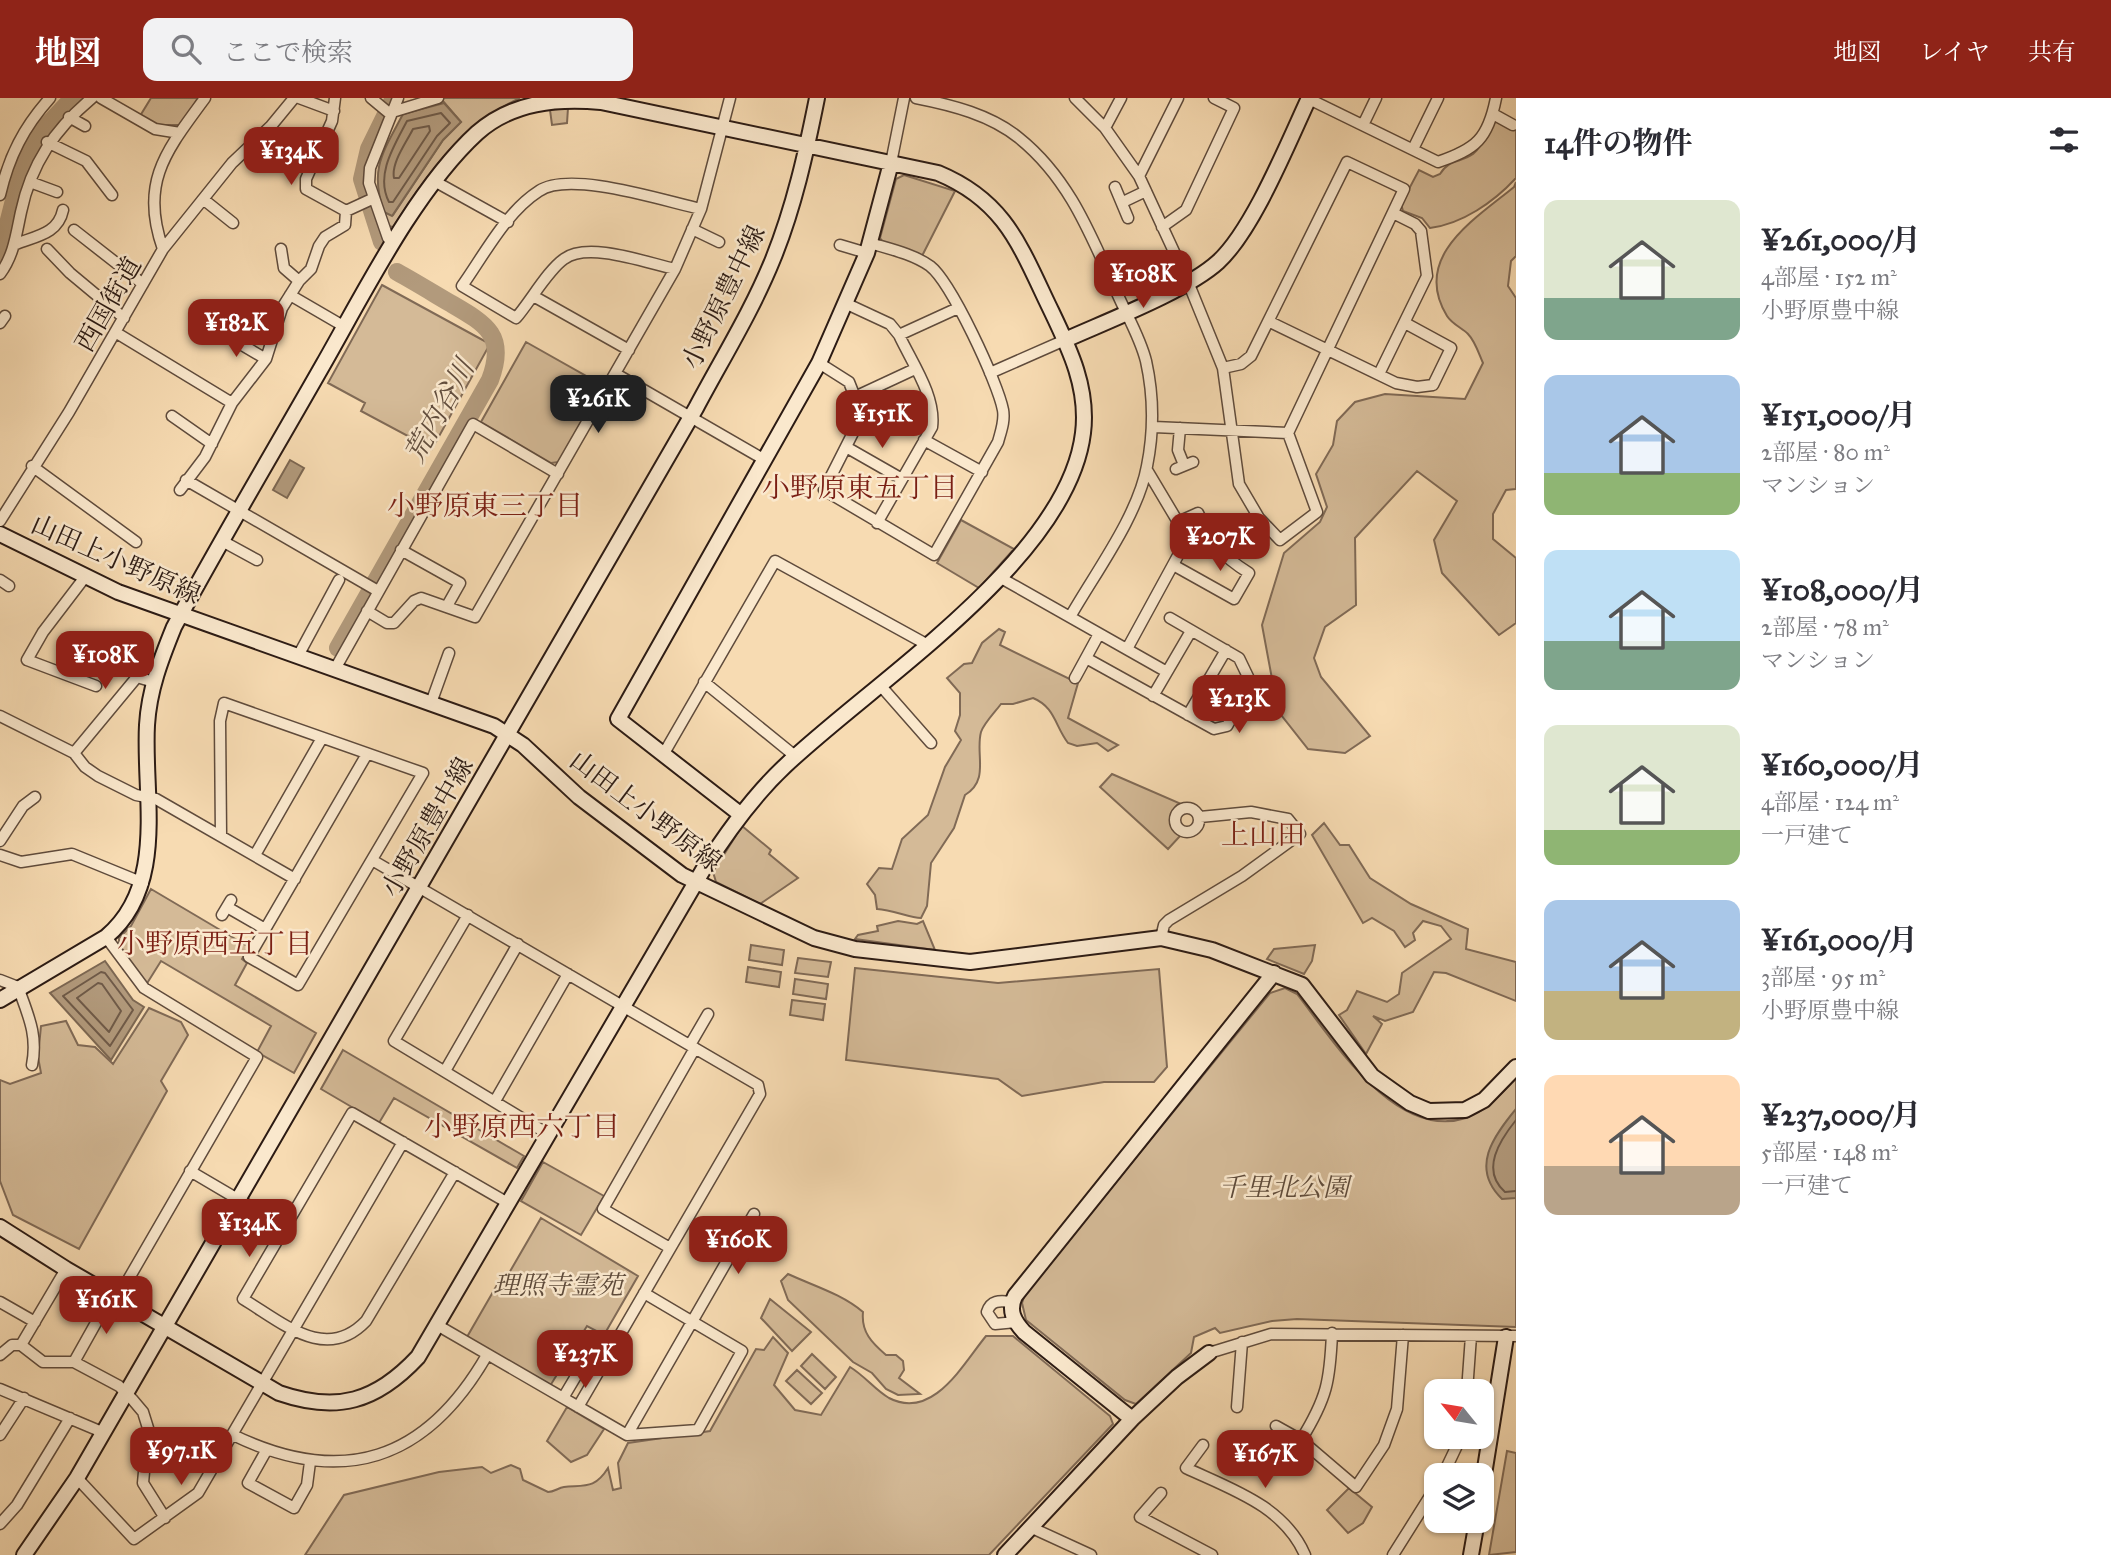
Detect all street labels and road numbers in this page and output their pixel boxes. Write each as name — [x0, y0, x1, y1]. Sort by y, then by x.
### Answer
street label: 小野原豊中線 — [674, 220, 772, 374]
street label: 西国街道 — [68, 251, 148, 357]
street label: 山田上小野原線 — [26, 507, 206, 611]
street label: 山田上小野原線 — [564, 743, 728, 879]
street label: 小野原豊中線 — [374, 751, 480, 903]

